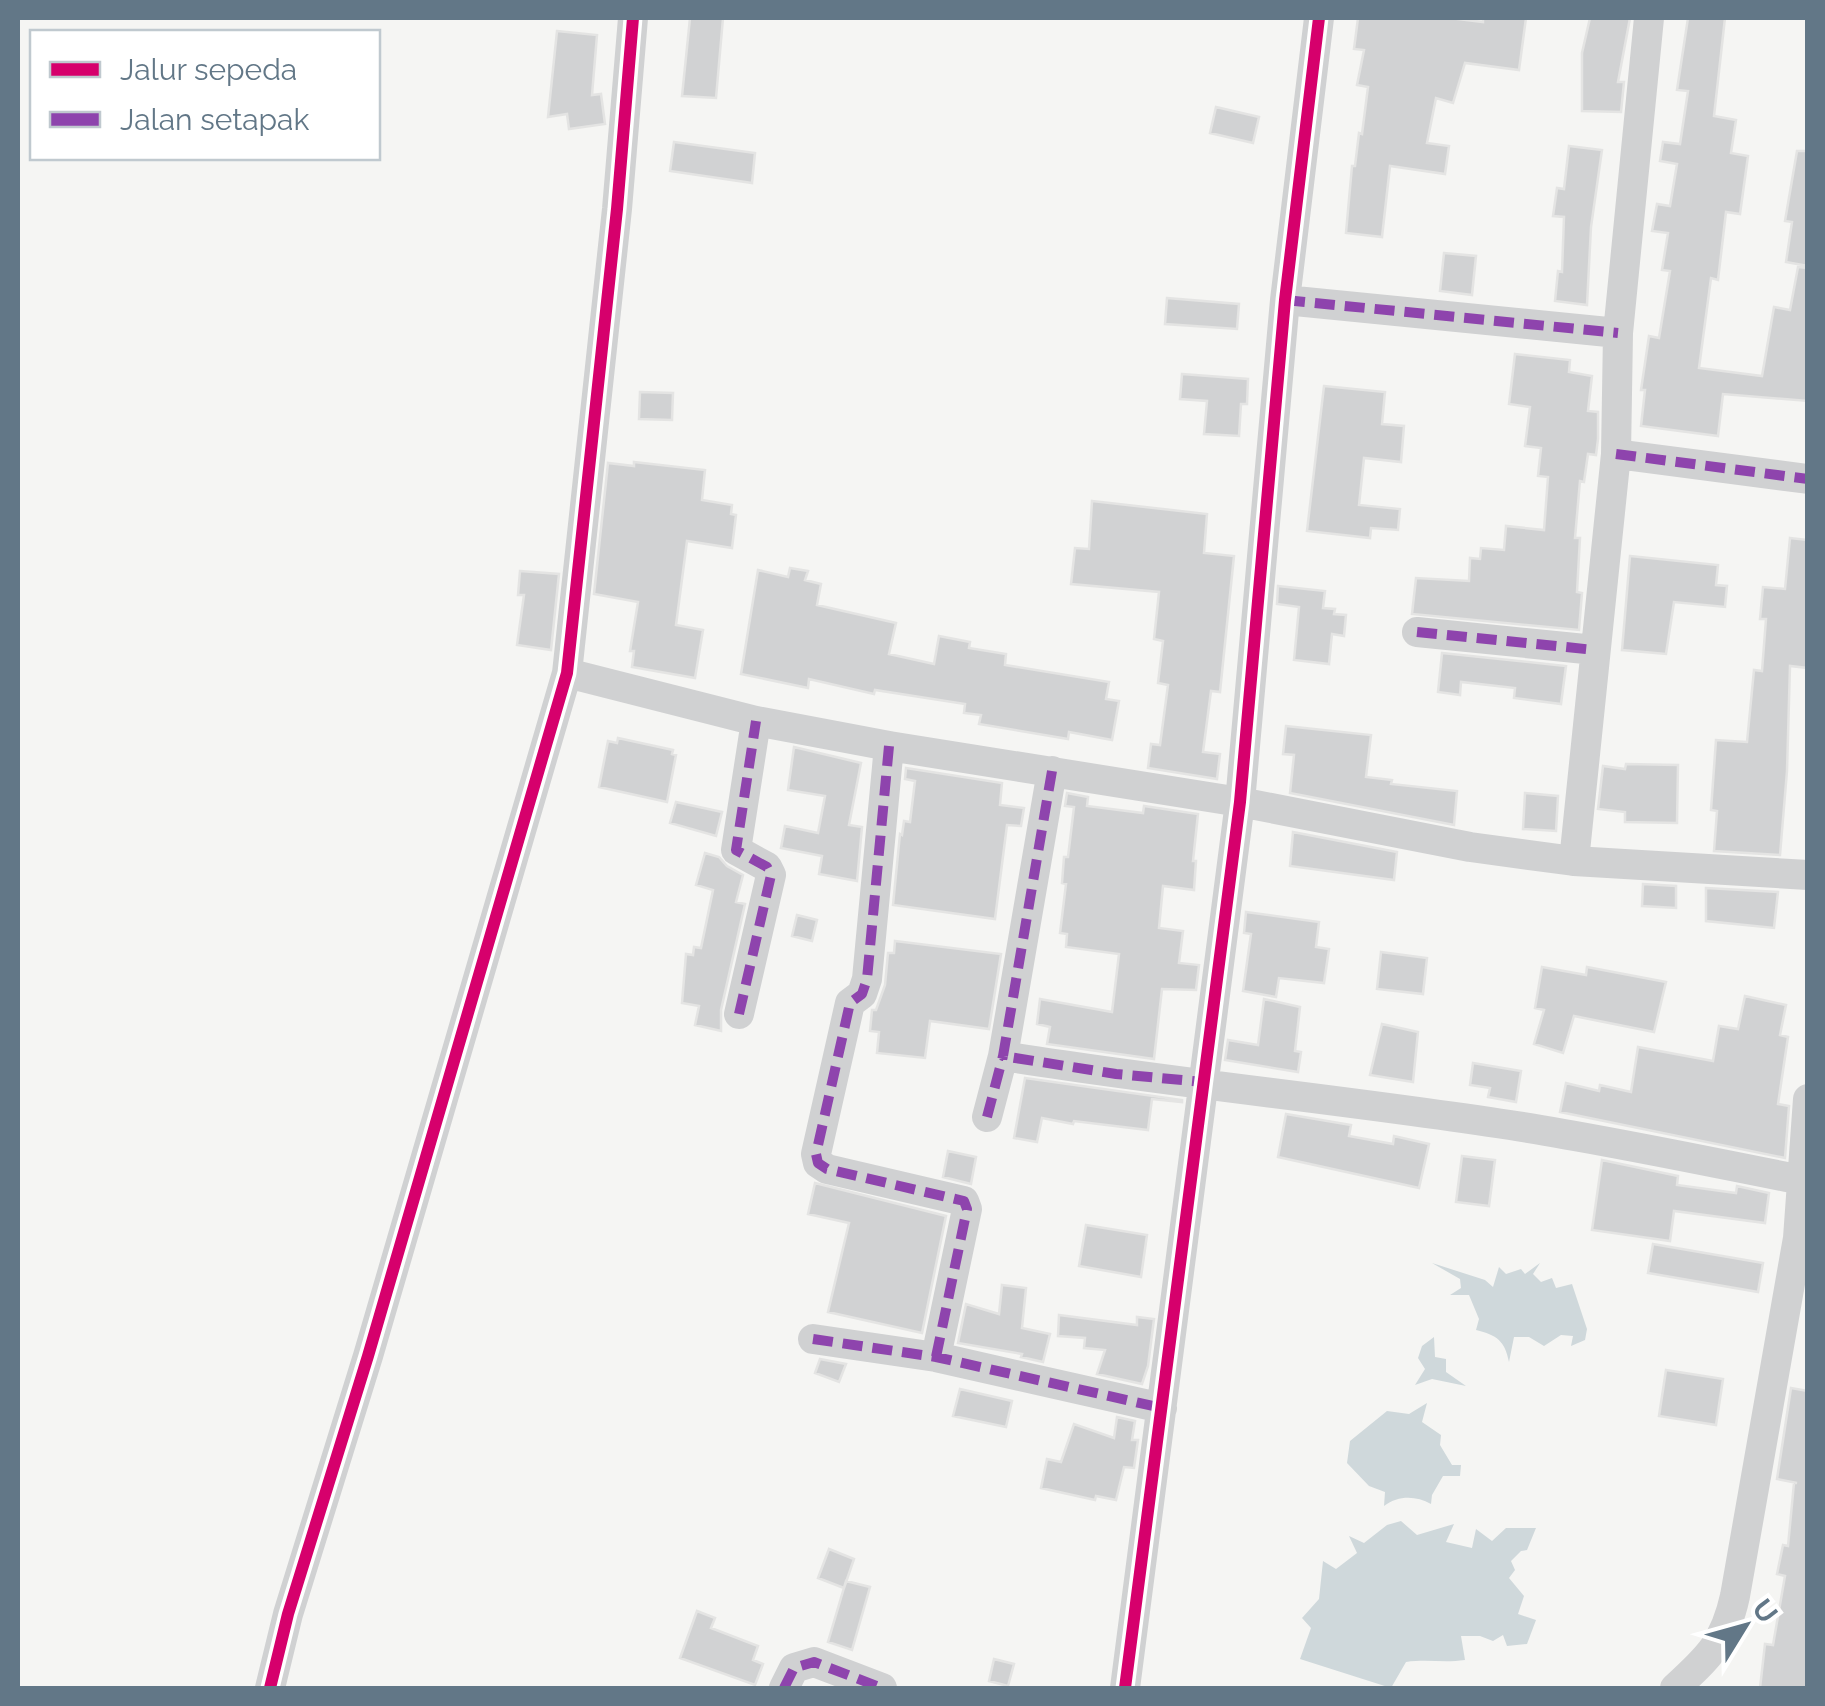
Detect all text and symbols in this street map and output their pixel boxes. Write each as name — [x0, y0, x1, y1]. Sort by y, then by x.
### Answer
legend — [30, 30, 380, 160]
text: Jalur sepeda — [120, 52, 297, 87]
text: Jalan setapak — [120, 102, 309, 137]
north arrow — [1695, 1576, 1795, 1676]
text: U — [1745, 1593, 1784, 1630]

